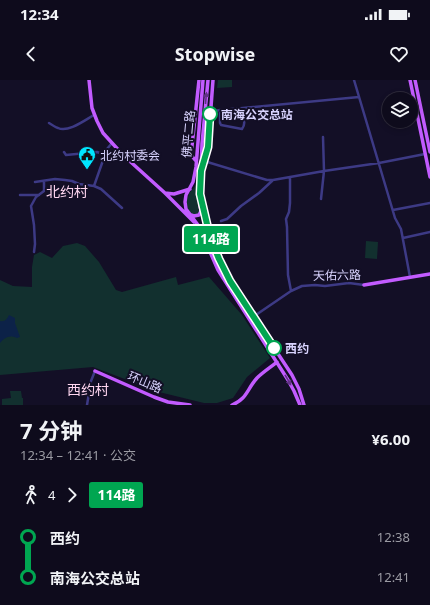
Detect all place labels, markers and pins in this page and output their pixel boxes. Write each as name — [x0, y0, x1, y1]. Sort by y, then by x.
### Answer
marker: 南海公交总站 — [202, 106, 218, 122]
place label: 南海公交总站 — [221, 106, 293, 123]
public building icon: 北约村委会 — [77, 145, 97, 170]
place label: 北约村委会 — [100, 147, 160, 164]
marker: 西约 — [266, 340, 282, 356]
place label: 西约 — [285, 340, 309, 357]

